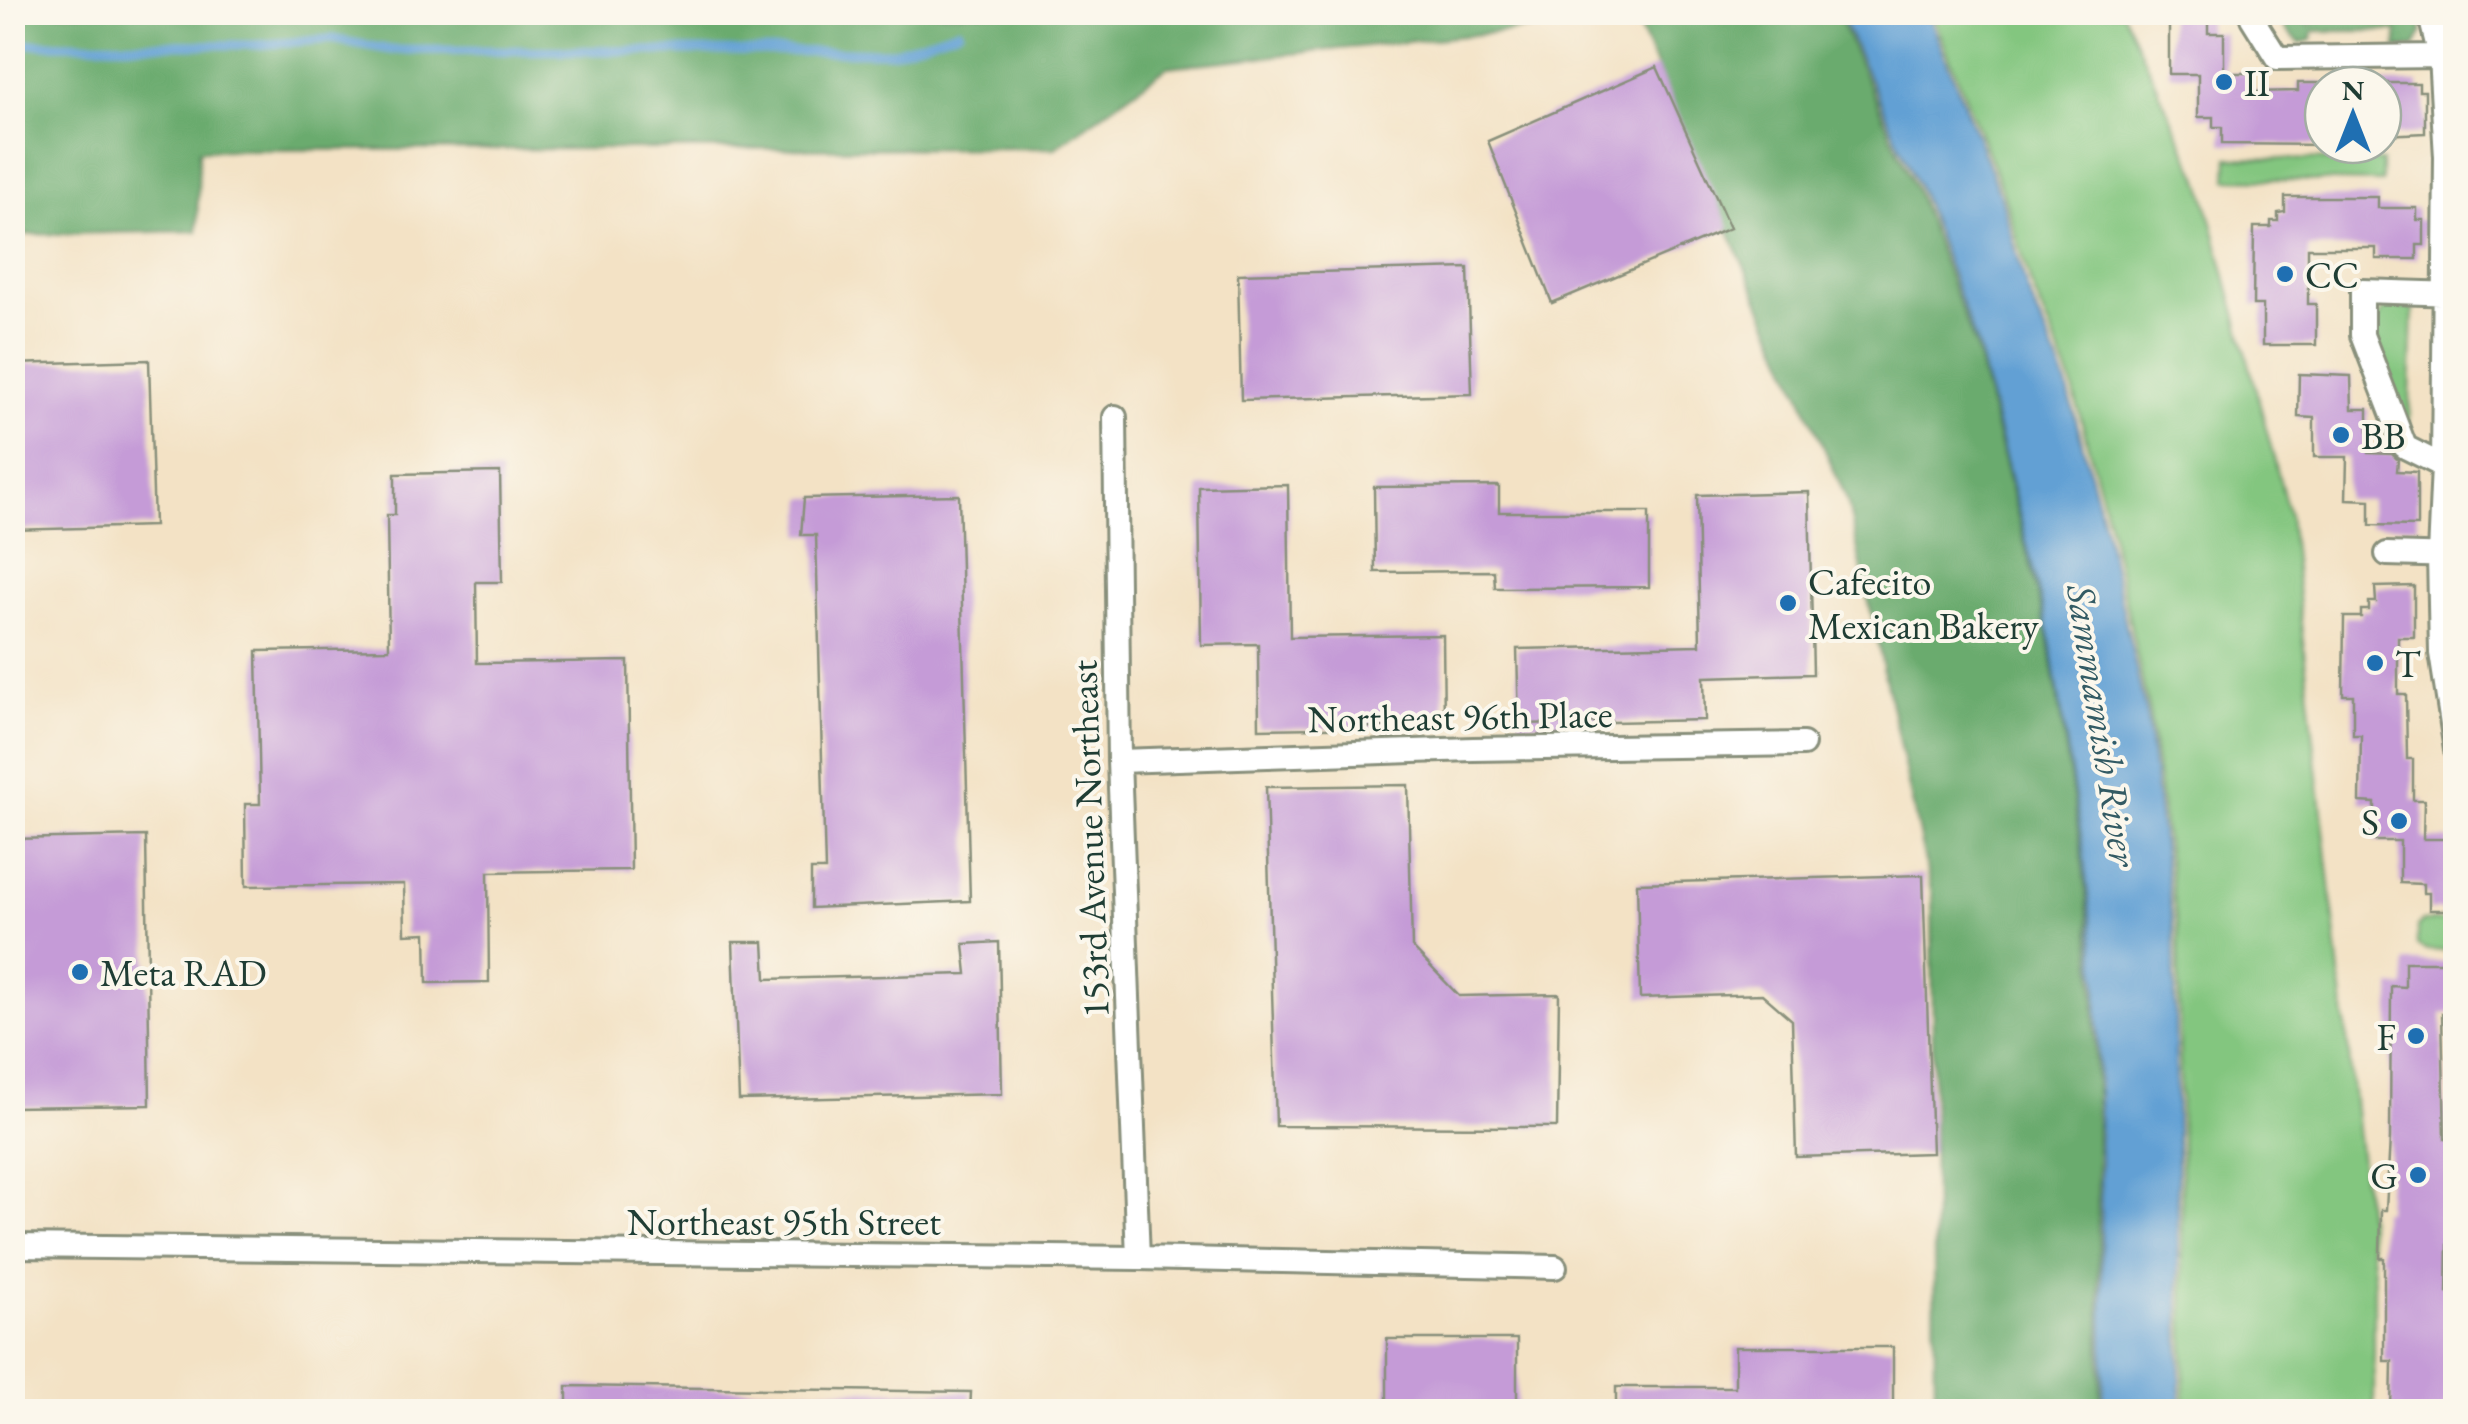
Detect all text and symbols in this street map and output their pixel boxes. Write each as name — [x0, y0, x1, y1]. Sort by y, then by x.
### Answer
place label: II — [2244, 58, 2270, 107]
north arrow — [2303, 65, 2403, 165]
marker: II — [2213, 71, 2235, 93]
text: N — [2342, 72, 2365, 108]
place label: CC — [2305, 250, 2359, 299]
marker: CC — [2274, 263, 2296, 285]
place label: BB — [2361, 411, 2406, 460]
marker: BB — [2330, 424, 2352, 446]
place label: Cafecito Mexican Bakery — [1808, 557, 2039, 650]
water label: Sammamish River — [2055, 579, 2151, 871]
marker: Cafecito Mexican Bakery — [1777, 592, 1799, 614]
place label: T — [2395, 639, 2421, 688]
marker: T — [2364, 652, 2386, 674]
street label: 153rd Avenue Northeast — [1058, 659, 1120, 1019]
street label: Northeast 96th Place — [1307, 689, 1613, 743]
place label: S — [2361, 797, 2379, 846]
marker: S — [2388, 810, 2410, 832]
place label: Meta RAD — [100, 948, 267, 997]
marker: Meta RAD — [69, 961, 91, 983]
place label: F — [2377, 1012, 2396, 1061]
marker: F — [2405, 1025, 2427, 1047]
place label: G — [2370, 1151, 2398, 1200]
marker: G — [2407, 1164, 2429, 1186]
street label: Northeast 95th Street — [627, 1197, 941, 1246]

